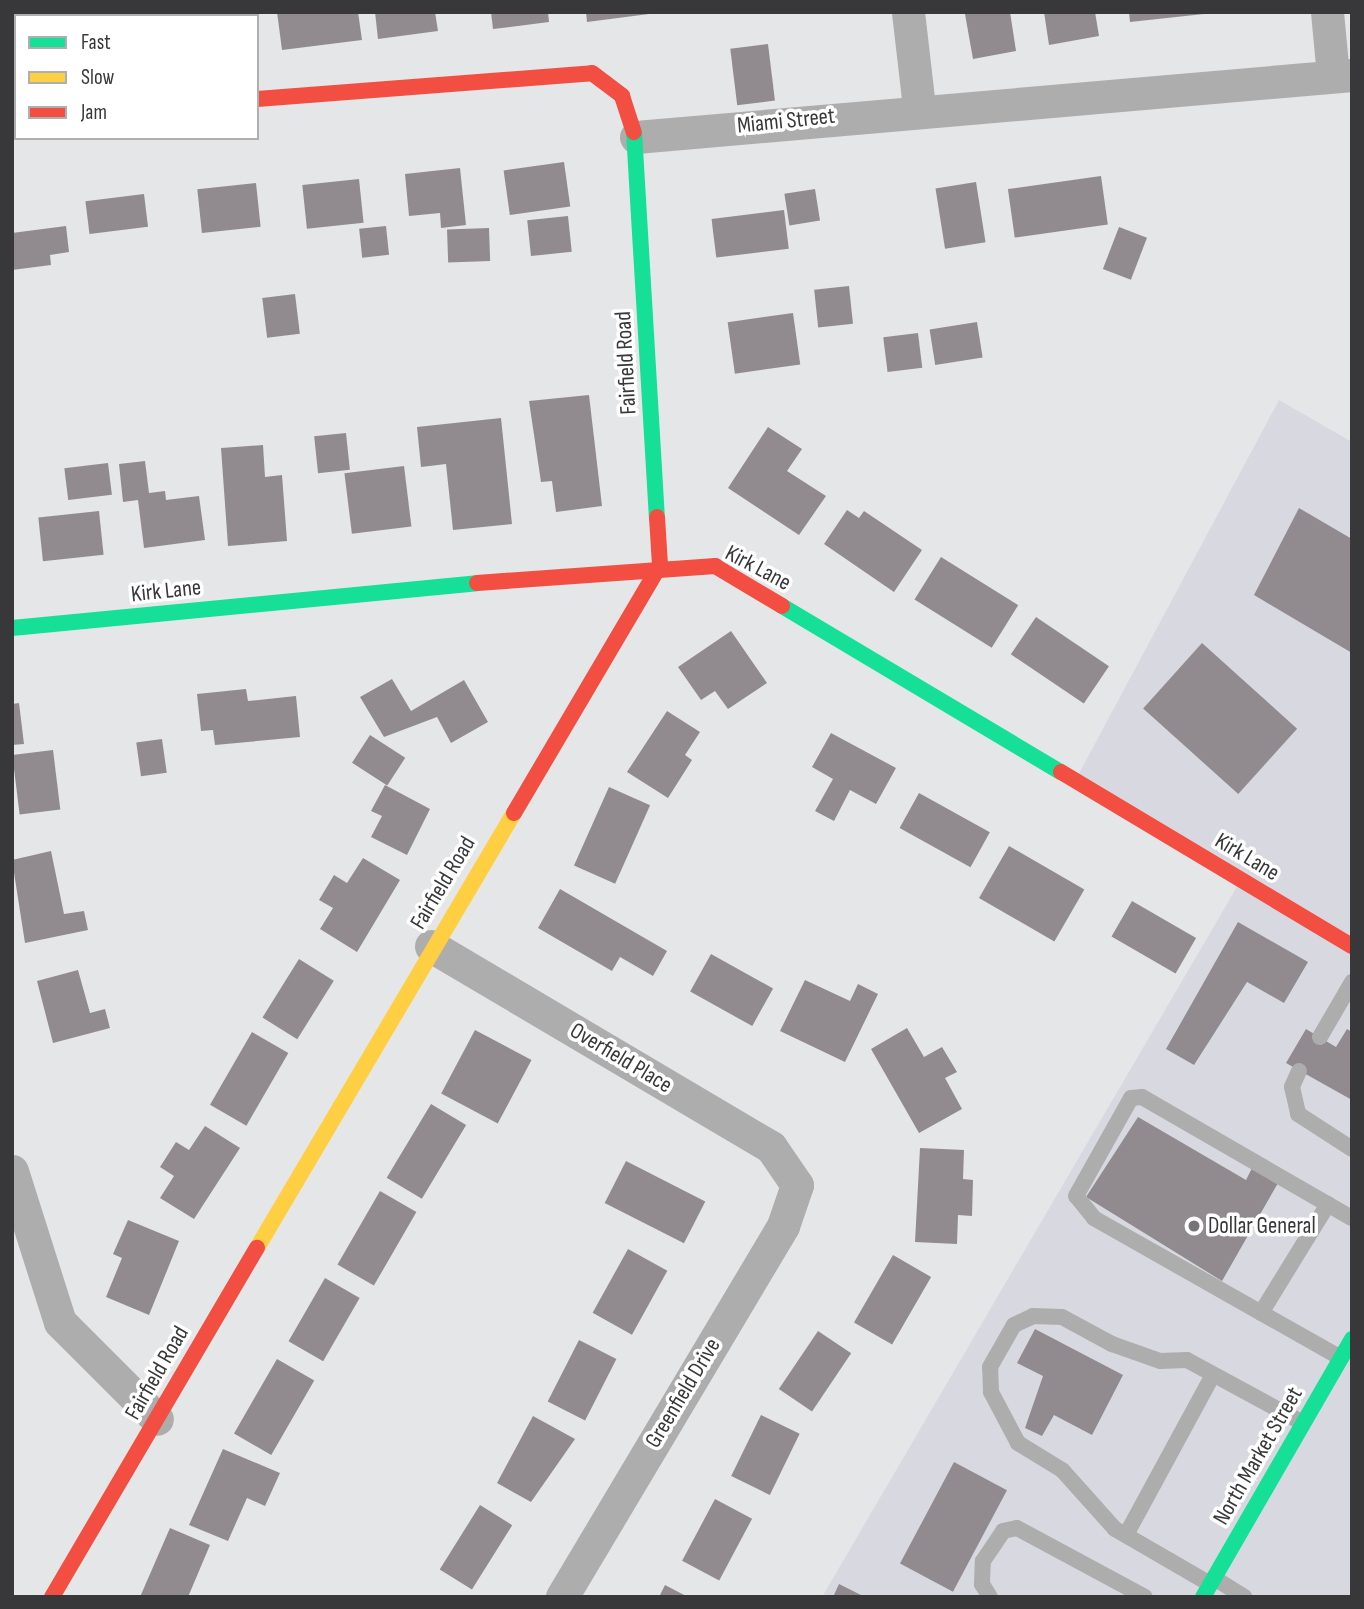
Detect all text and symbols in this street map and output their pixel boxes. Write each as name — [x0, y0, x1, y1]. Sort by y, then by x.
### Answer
legend — [14, 14, 259, 140]
text: Fast — [81, 30, 111, 55]
text: Slow — [81, 65, 114, 90]
text: Jam — [81, 100, 107, 125]
street label: Miami Street — [736, 102, 836, 140]
street label: Fairfield Road — [610, 311, 642, 415]
street label: Kirk Lane — [721, 539, 795, 597]
street label: Kirk Lane — [130, 574, 202, 608]
street label: Kirk Lane — [1210, 827, 1284, 887]
street label: Fairfield Road — [405, 832, 481, 934]
street label: Overfield Place — [565, 1017, 677, 1099]
place label: Dollar General — [1208, 1212, 1316, 1240]
marker: Dollar General — [1186, 1218, 1202, 1234]
street label: Fairfield Road — [119, 1321, 195, 1425]
street label: Greenfield Drive — [639, 1333, 727, 1453]
street label: North Market Street — [1207, 1382, 1309, 1530]

